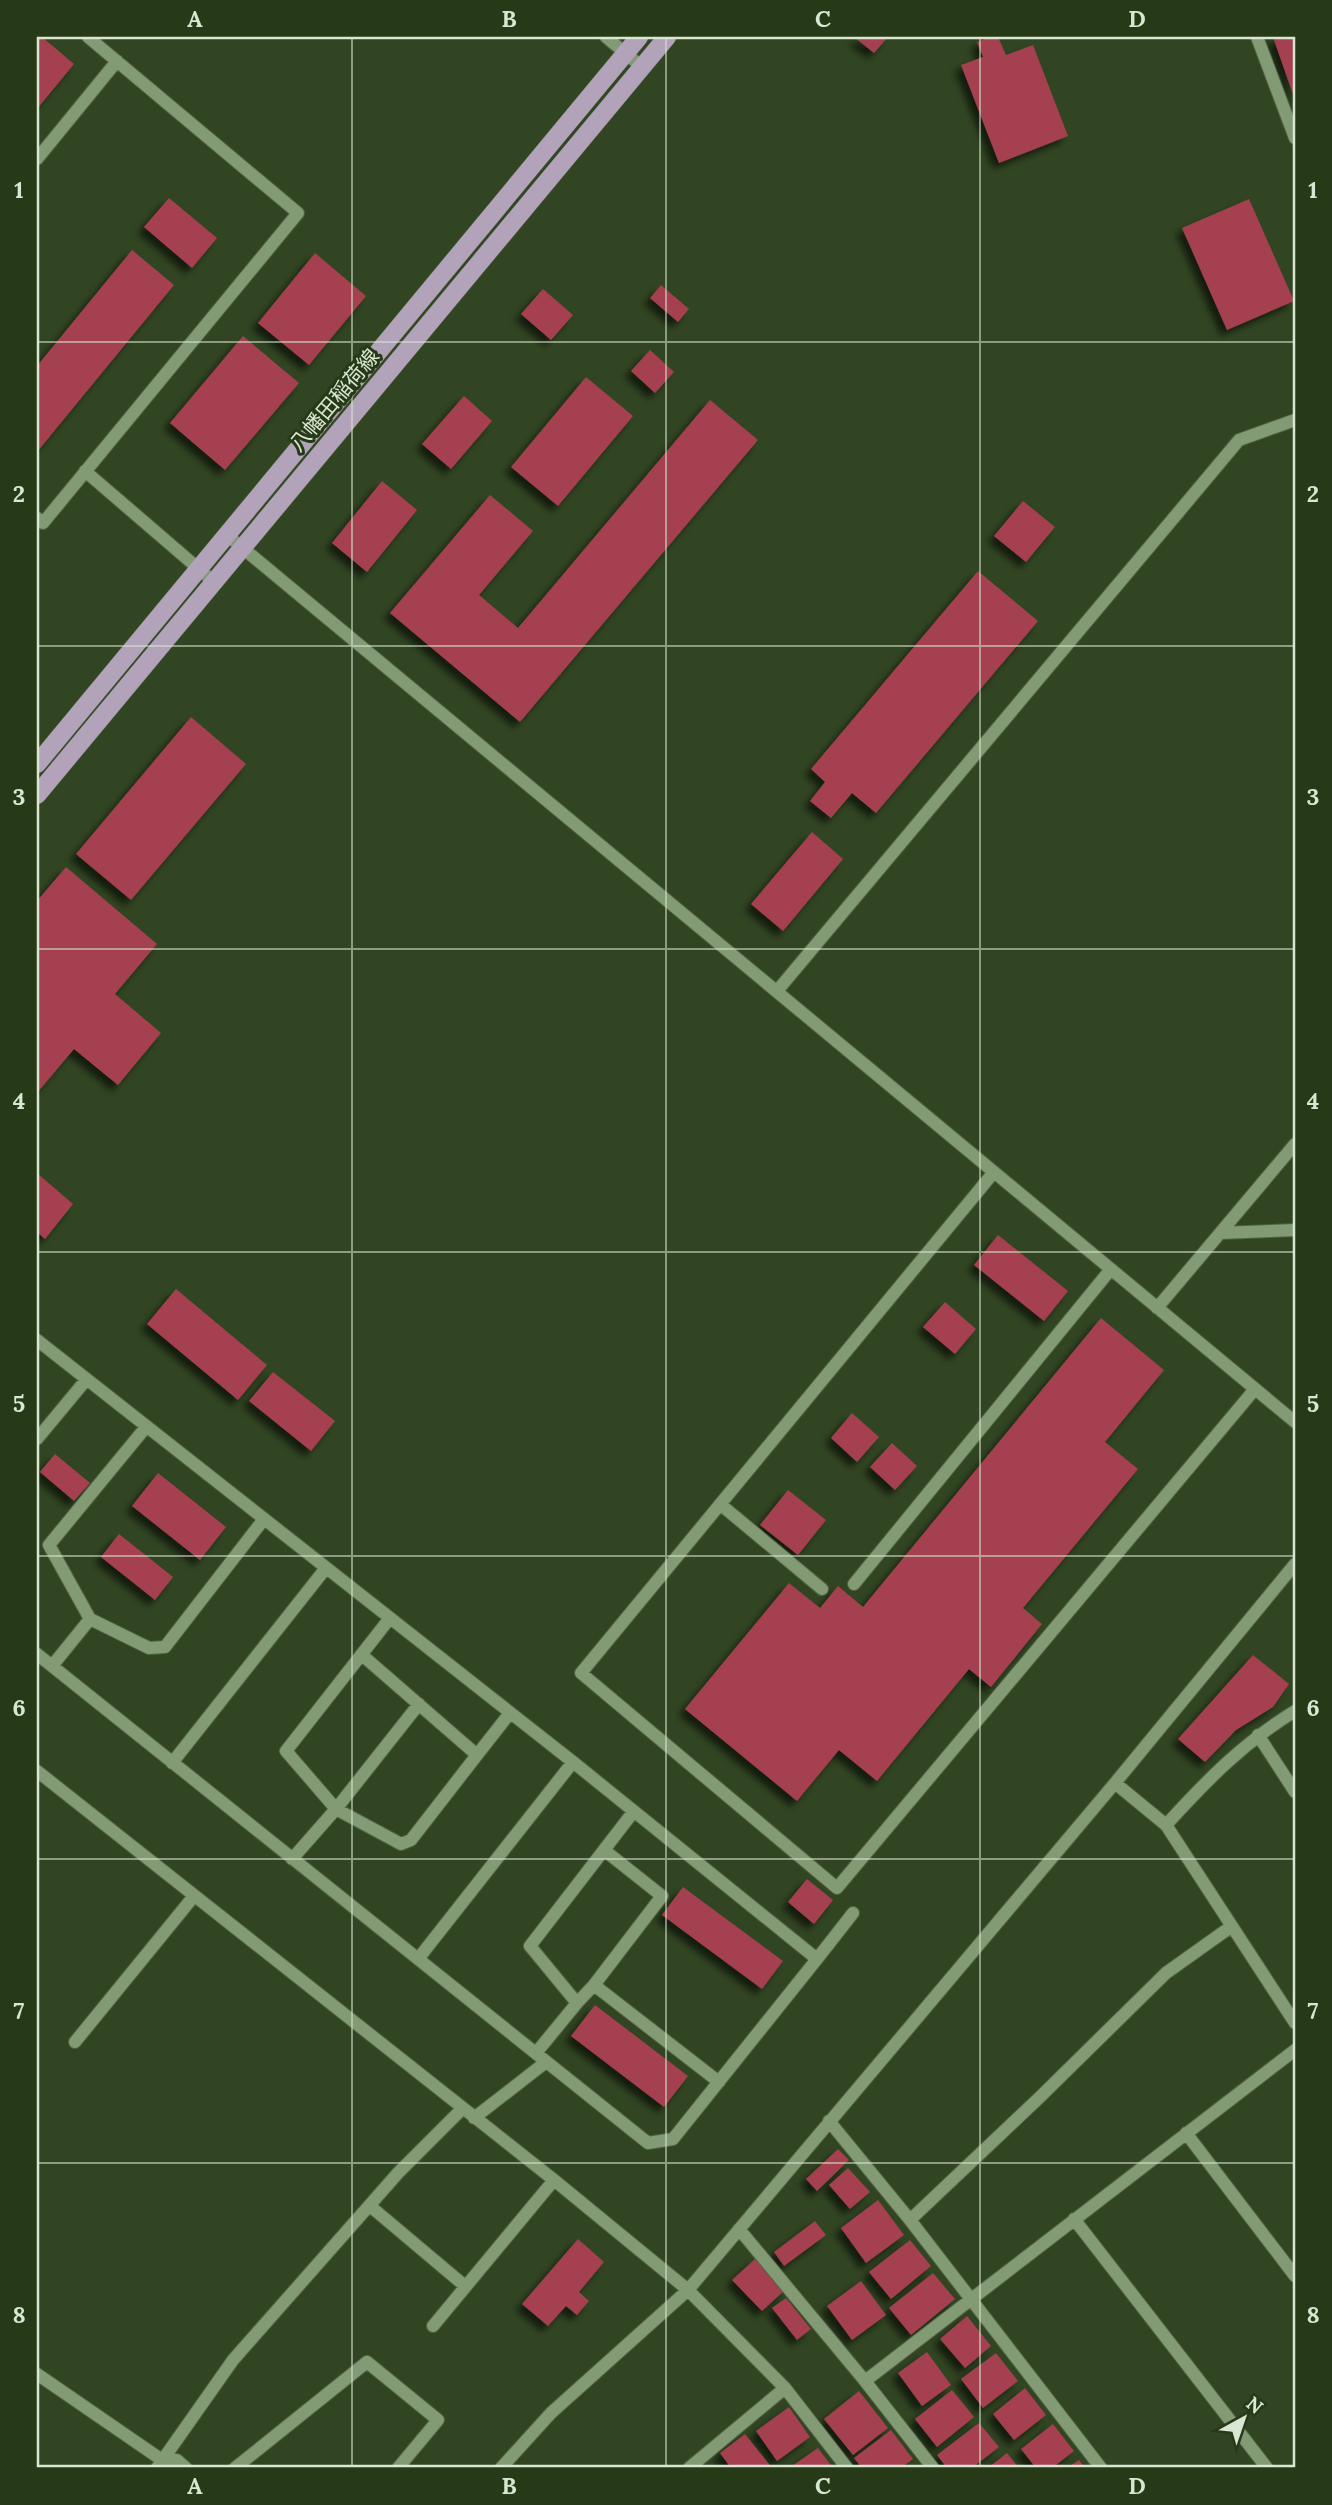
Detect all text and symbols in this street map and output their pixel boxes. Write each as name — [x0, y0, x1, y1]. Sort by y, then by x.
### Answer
text: A — [187, 4, 203, 33]
text: B — [501, 4, 517, 33]
text: C — [815, 4, 831, 33]
text: D — [1128, 4, 1146, 33]
text: 1 — [14, 175, 24, 204]
text: 1 — [1308, 175, 1318, 204]
street label: 八幡田稲荷線 — [283, 343, 385, 457]
text: 2 — [13, 479, 25, 508]
text: 2 — [1307, 479, 1319, 508]
text: 3 — [13, 782, 25, 811]
text: 3 — [1307, 782, 1319, 811]
text: 4 — [13, 1086, 25, 1115]
text: 4 — [1307, 1086, 1319, 1115]
text: 5 — [13, 1389, 25, 1418]
text: 5 — [1307, 1389, 1319, 1418]
text: 6 — [12, 1693, 26, 1722]
text: 6 — [1306, 1693, 1320, 1722]
text: 7 — [14, 1996, 25, 2025]
text: 7 — [1308, 1996, 1319, 2025]
text: 8 — [12, 2300, 26, 2329]
text: 8 — [1306, 2300, 1320, 2329]
north arrow — [1210, 2382, 1280, 2452]
text: N — [1242, 2391, 1269, 2419]
text: A — [187, 2471, 203, 2500]
text: B — [501, 2471, 517, 2500]
text: C — [815, 2471, 831, 2500]
text: D — [1128, 2471, 1146, 2500]

